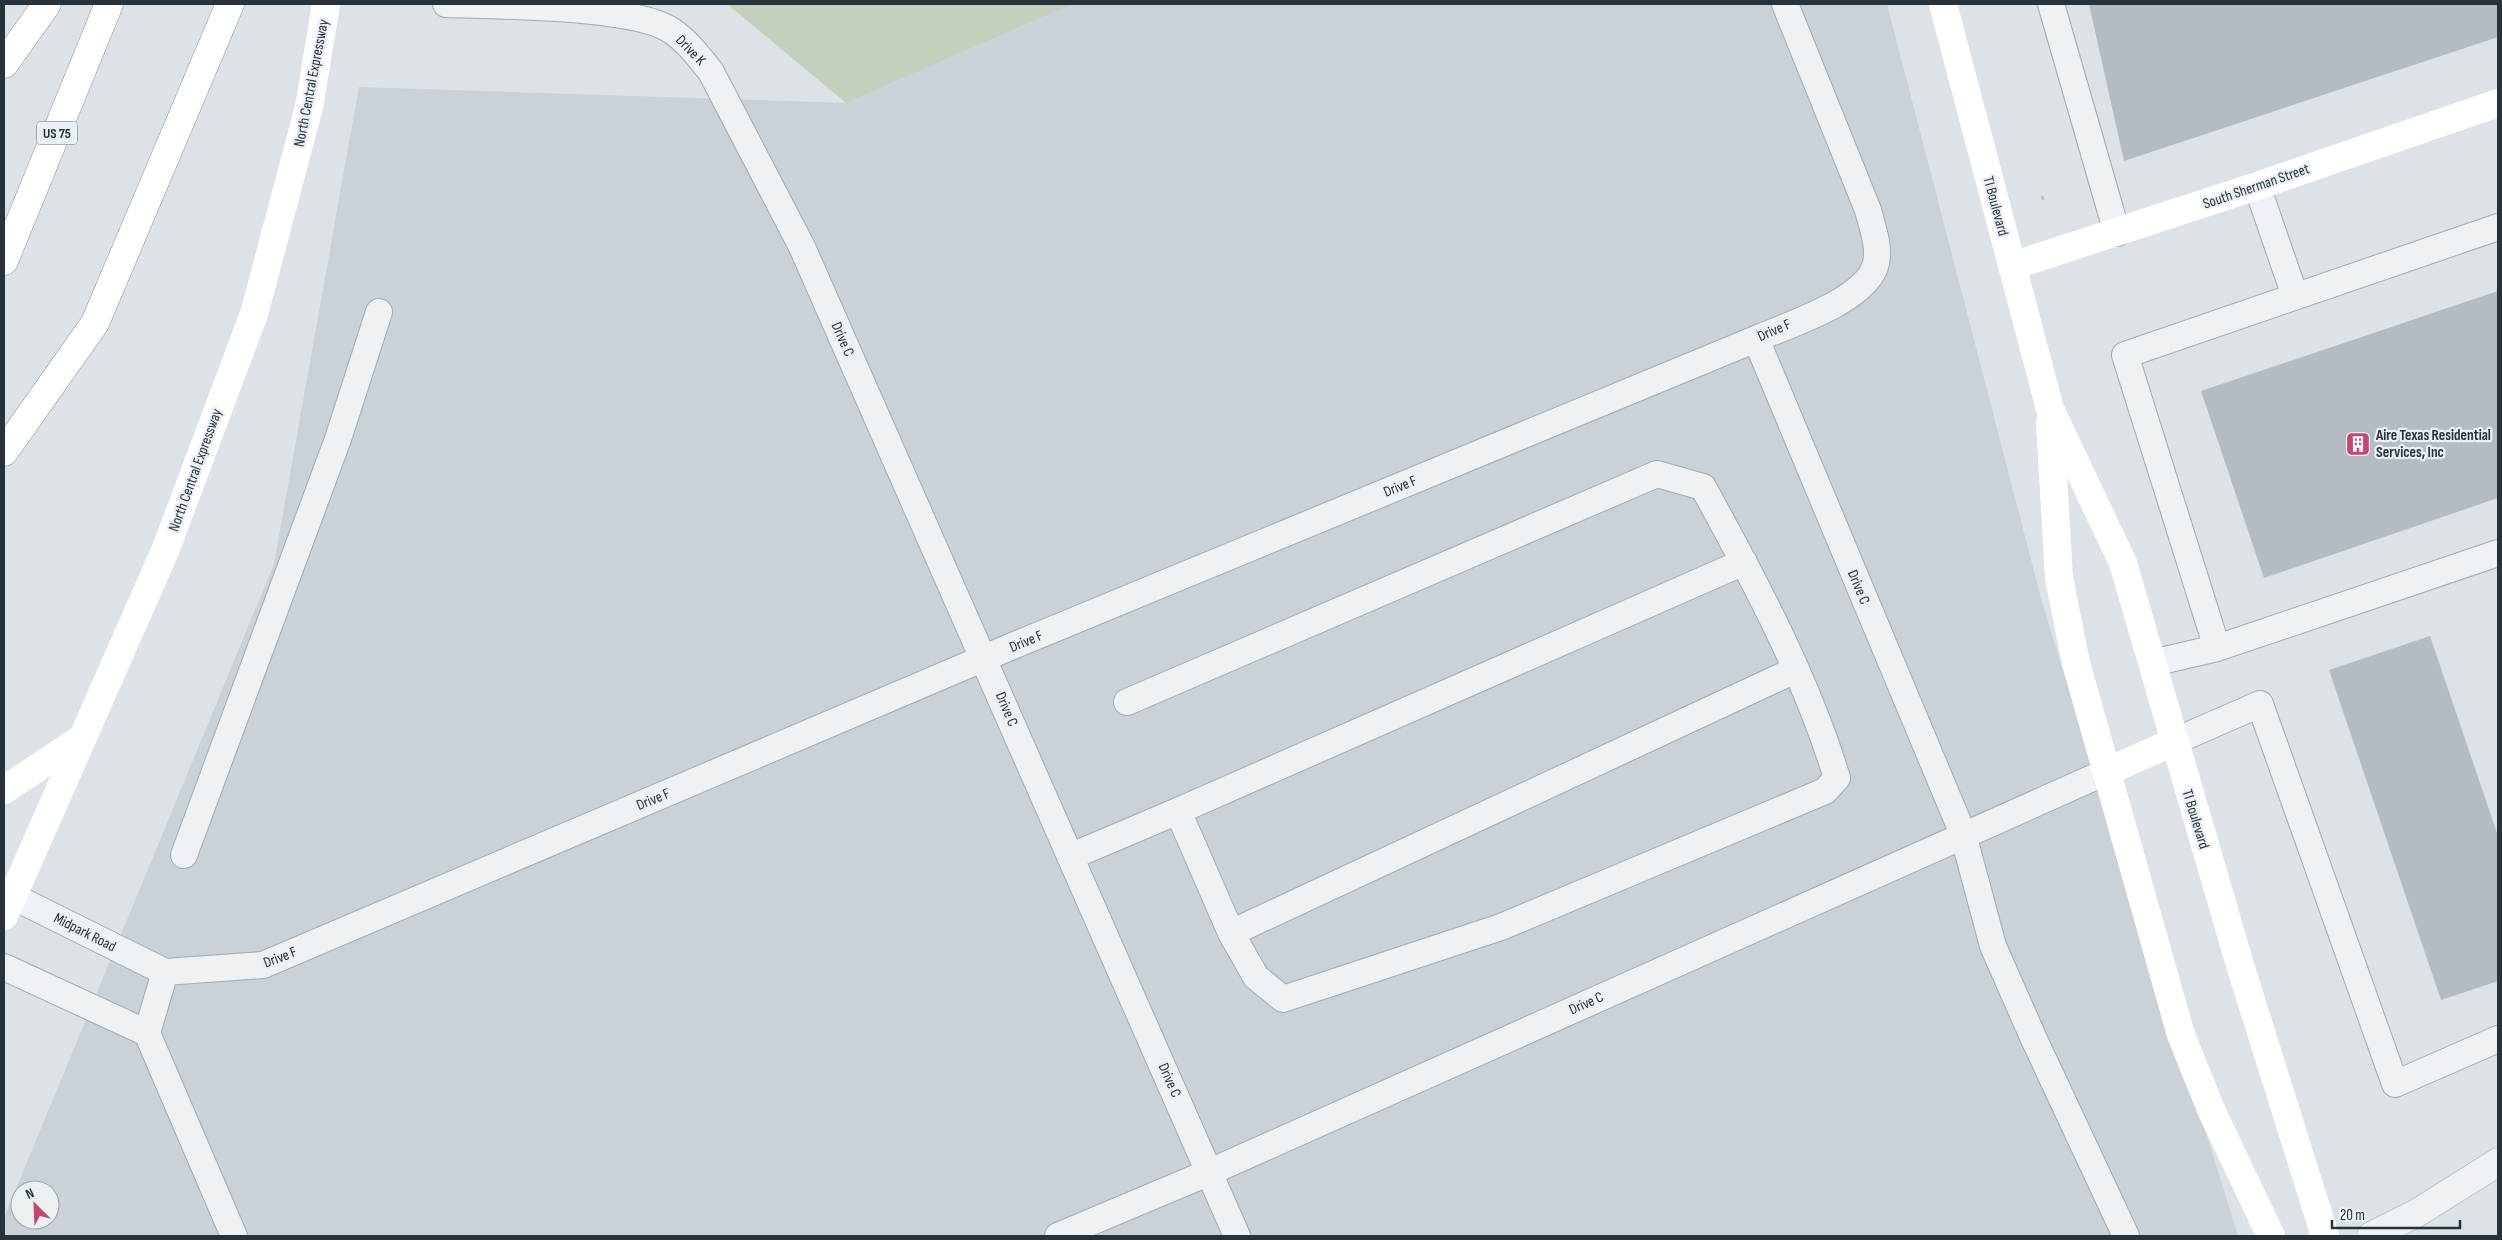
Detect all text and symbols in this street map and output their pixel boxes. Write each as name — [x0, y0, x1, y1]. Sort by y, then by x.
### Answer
street label: North Central Expressway — [290, 18, 333, 148]
street label: Drive K — [672, 31, 710, 70]
road number: US 75 — [37, 122, 77, 144]
street label: South Sherman Street — [2200, 159, 2312, 214]
street label: TI Boulevard — [1978, 174, 2013, 238]
street label: Drive F — [1755, 315, 1794, 346]
street label: Drive C — [827, 319, 859, 359]
street label: North Central Expressway — [164, 406, 227, 534]
place label: Aire Texas Residential Services, Inc — [2375, 426, 2491, 462]
building icon: Aire Texas Residential Services, Inc — [2345, 431, 2371, 457]
street label: Drive F — [1381, 471, 1420, 502]
street label: Drive C — [1843, 567, 1874, 607]
street label: Drive F — [1007, 626, 1046, 657]
street label: Drive C — [991, 689, 1022, 729]
street label: Drive F — [634, 784, 673, 815]
street label: TI Boulevard — [2178, 787, 2214, 851]
street label: Midpark Road — [50, 909, 119, 956]
street label: Drive F — [261, 942, 300, 973]
street label: Drive C — [1566, 987, 1606, 1019]
street label: Drive C — [1154, 1060, 1186, 1100]
north arrow — [10, 1180, 60, 1230]
text: N — [23, 1184, 37, 1203]
scale bar — [2332, 1198, 2460, 1230]
text: 20 m — [2340, 1206, 2365, 1225]

